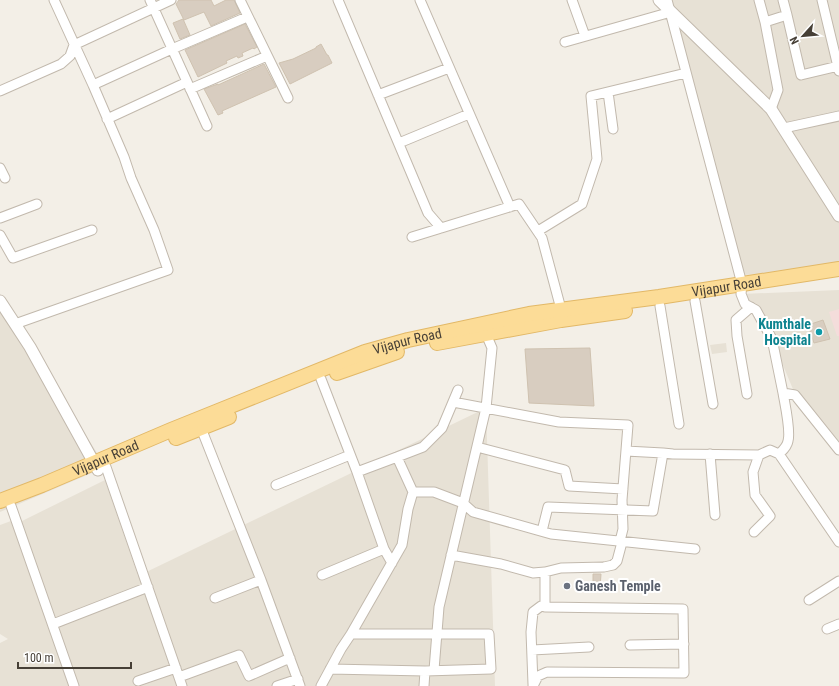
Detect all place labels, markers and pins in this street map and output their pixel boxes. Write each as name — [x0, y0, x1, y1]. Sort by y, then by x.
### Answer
place label: Kumthale Hospital — [758, 316, 811, 348]
marker: Kumthale Hospital — [814, 327, 824, 337]
place label: Ganesh Temple — [575, 578, 661, 594]
marker: Ganesh Temple — [562, 581, 572, 591]

